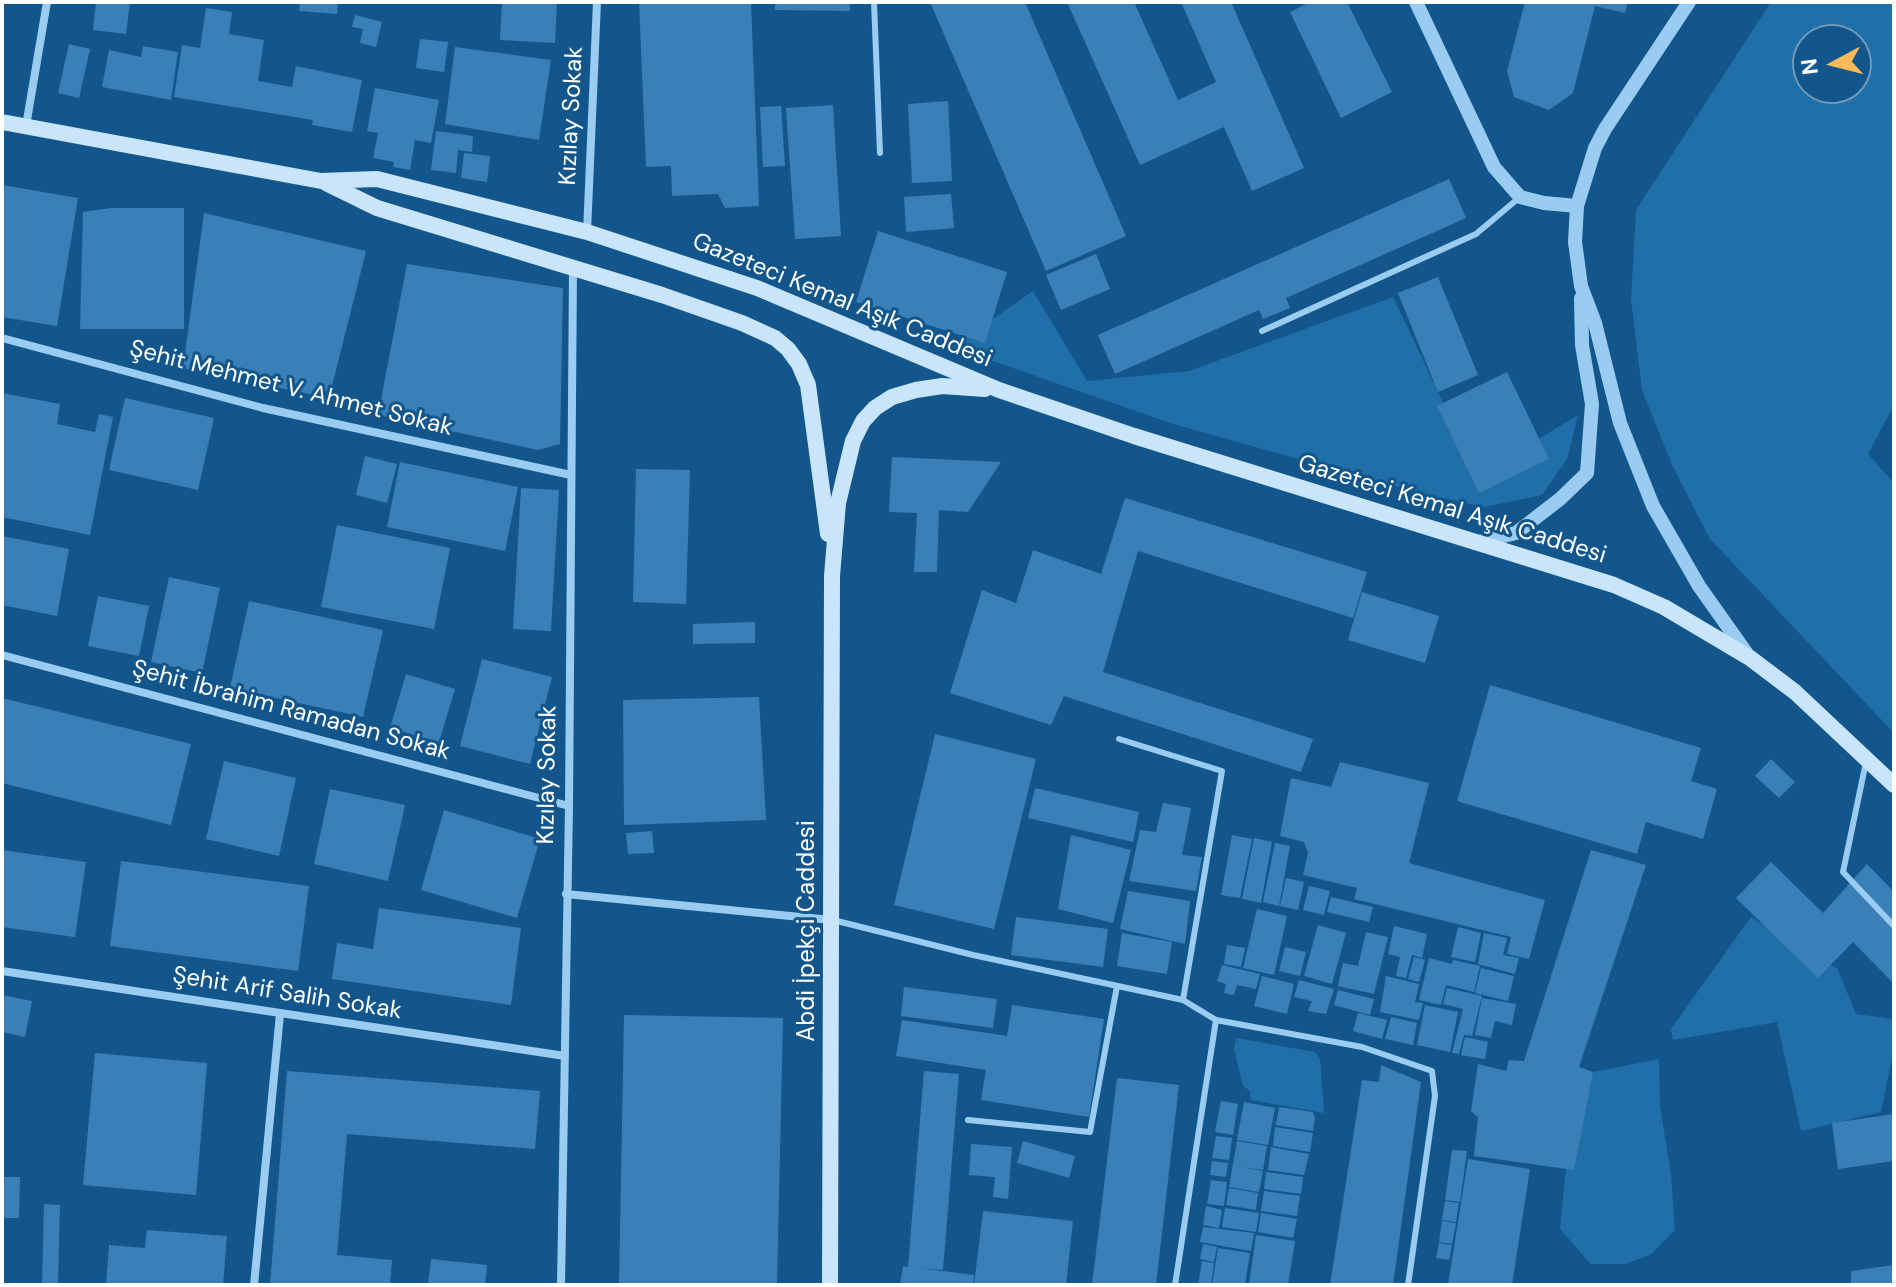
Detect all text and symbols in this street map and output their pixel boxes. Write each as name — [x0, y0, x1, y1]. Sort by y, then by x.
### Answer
north arrow — [1792, 24, 1872, 104]
street label: Kızılay Sokak — [554, 46, 590, 186]
text: N — [1794, 57, 1825, 76]
street label: Gazeteci Kemal Aşık Caddesi — [688, 228, 996, 374]
street label: Şehit Mehmet V. Ahmet Sokak — [127, 335, 455, 443]
street label: Gazeteci Kemal Aşık Caddesi — [1294, 449, 1610, 571]
street label: Şehit İbrahim Ramadan Sokak — [129, 655, 453, 767]
street label: Kızılay Sokak — [532, 705, 564, 845]
street label: Abdi İpekçi Caddesi — [794, 820, 822, 1042]
street label: Şehit Arif Salih Sokak — [170, 962, 404, 1026]

